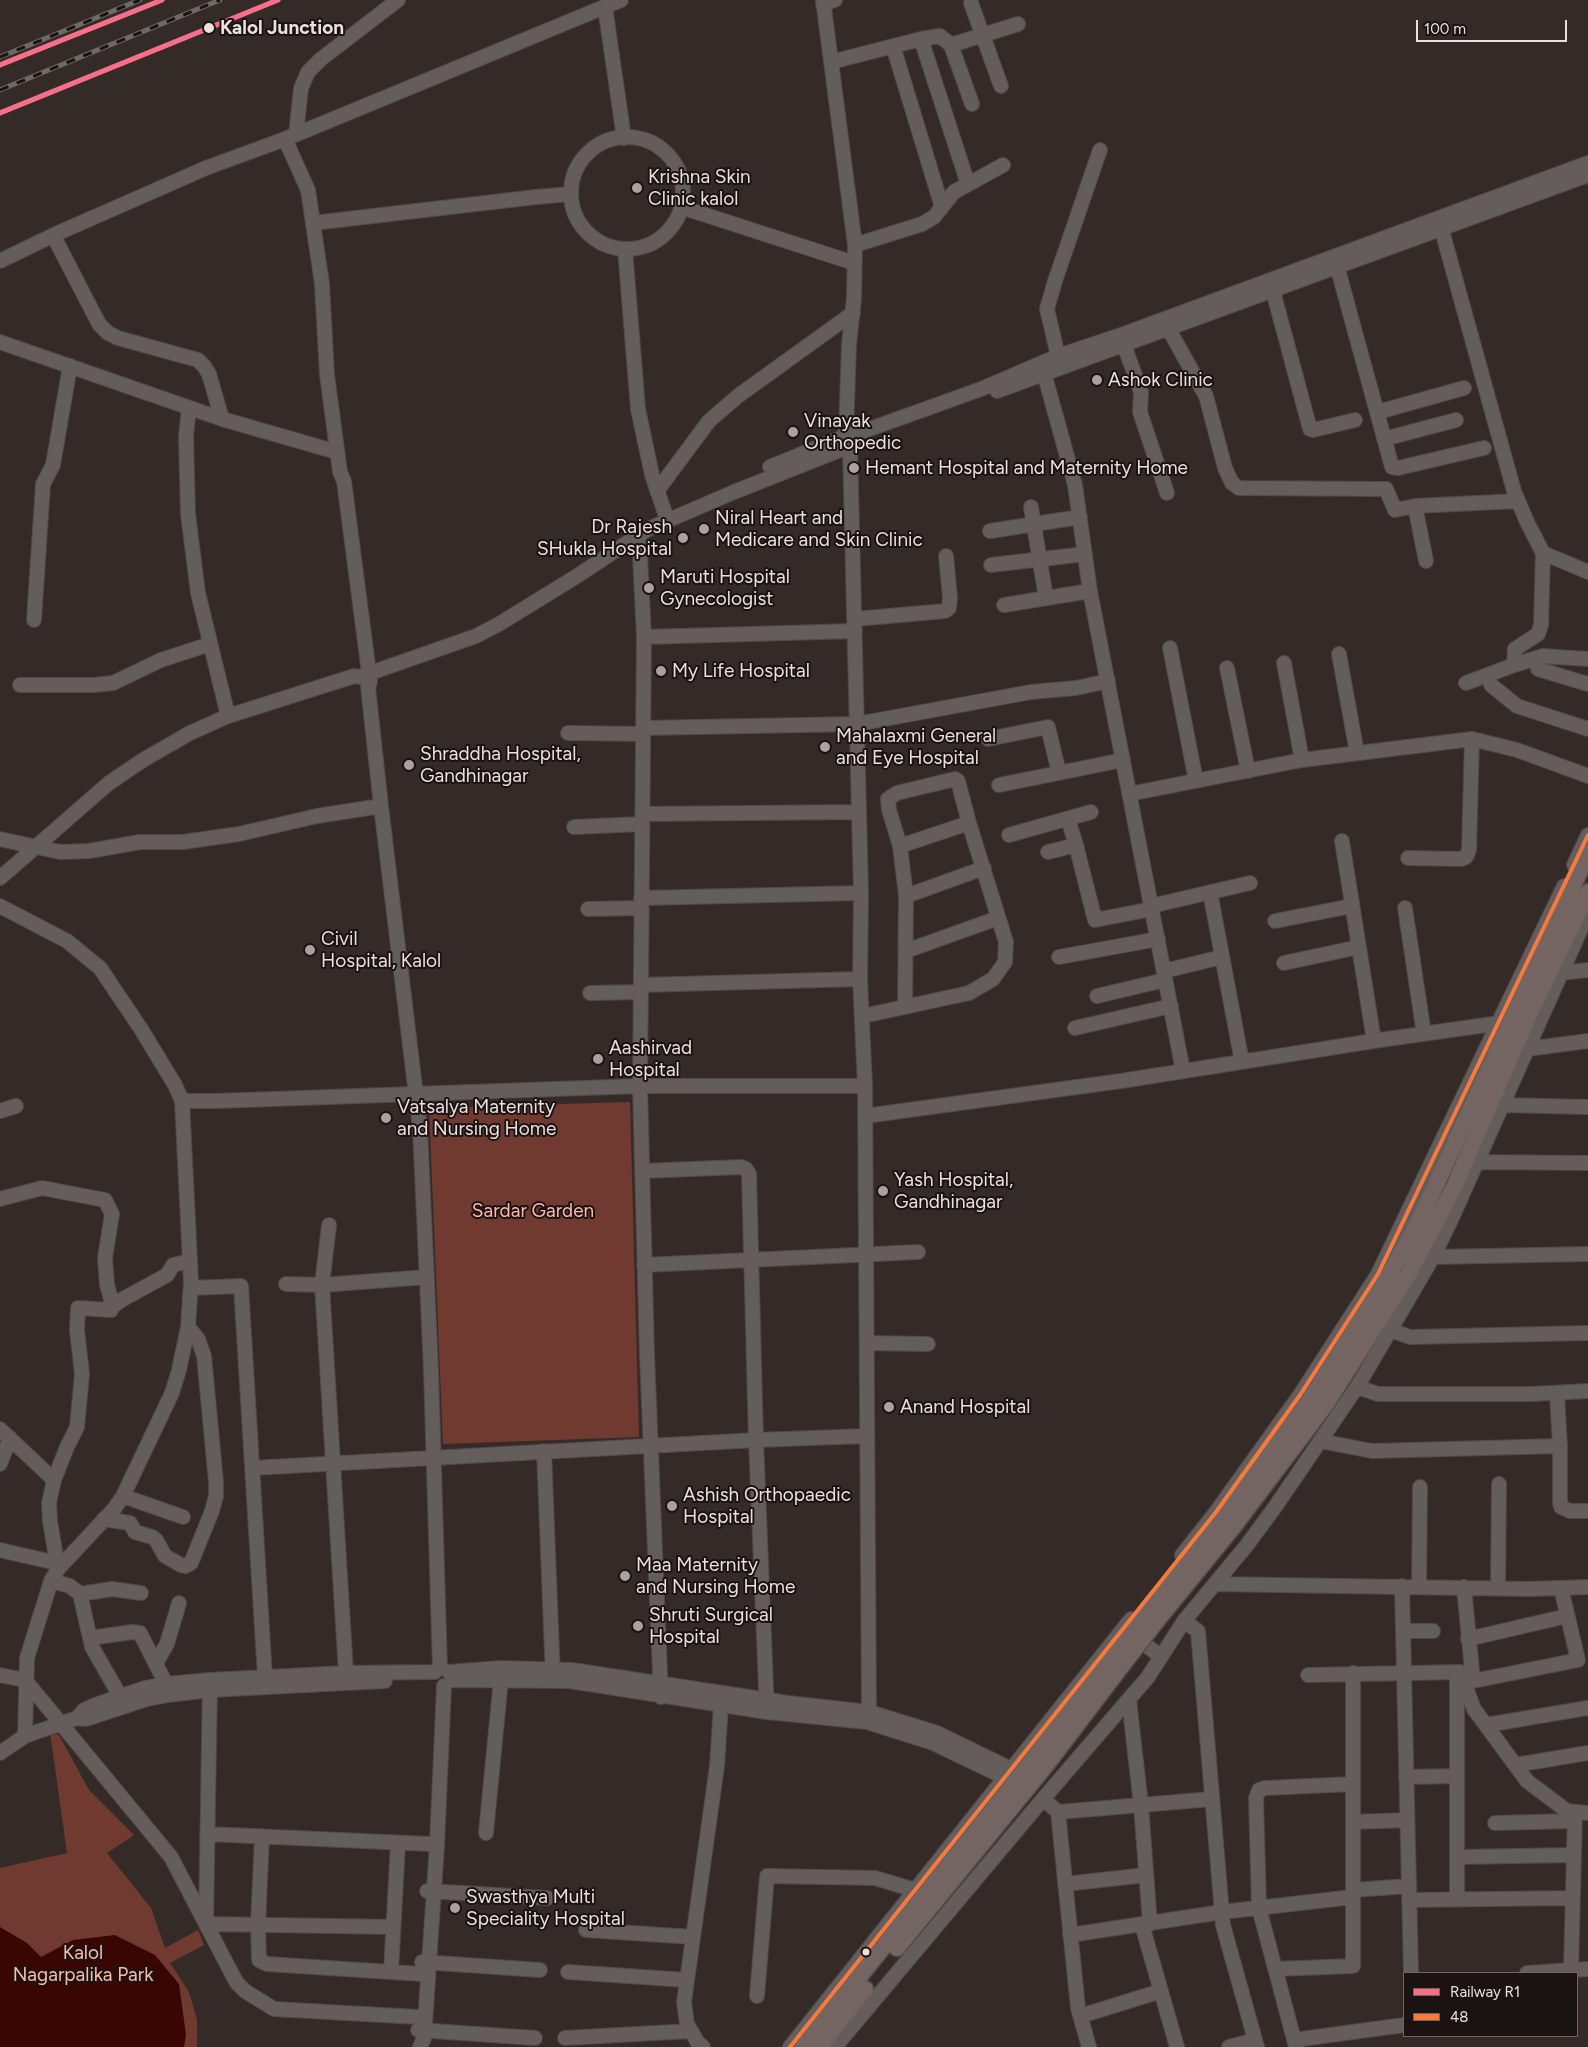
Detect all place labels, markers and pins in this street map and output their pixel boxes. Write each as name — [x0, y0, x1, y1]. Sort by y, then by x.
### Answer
place label: Kalol Junction — [220, 17, 344, 39]
marker: Kalol Junction — [202, 21, 216, 35]
place label: Krishna Skin Clinic kalol — [648, 166, 751, 210]
marker: Krishna Skin Clinic kalol — [630, 181, 644, 195]
place label: Ashok Clinic — [1108, 369, 1213, 391]
marker: Ashok Clinic — [1090, 373, 1104, 387]
place label: Vinayak Orthopedic — [804, 410, 901, 454]
marker: Vinayak Orthopedic — [786, 425, 800, 439]
place label: Hemant Hospital and Maternity Home — [865, 457, 1188, 479]
marker: Hemant Hospital and Maternity Home — [847, 461, 861, 475]
place label: Niral Heart and Medicare and Skin Clinic — [715, 507, 923, 551]
place label: Dr Rajesh SHukla Hospital — [537, 516, 672, 560]
marker: Niral Heart and Medicare and Skin Clinic — [697, 522, 711, 536]
marker: Dr Rajesh SHukla Hospital — [676, 531, 690, 545]
place label: Maruti Hospital Gynecologist — [660, 566, 790, 610]
marker: Maruti Hospital Gynecologist — [642, 581, 656, 595]
place label: My Life Hospital — [672, 660, 810, 682]
marker: My Life Hospital — [654, 664, 668, 678]
place label: Mahalaxmi General and Eye Hospital — [836, 725, 996, 769]
marker: Mahalaxmi General and Eye Hospital — [818, 740, 832, 754]
place label: Shraddha Hospital, Gandhinagar — [420, 743, 581, 787]
marker: Shraddha Hospital, Gandhinagar — [402, 758, 416, 772]
place label: Civil Hospital, Kalol — [321, 928, 441, 972]
marker: Civil Hospital, Kalol — [303, 943, 317, 957]
place label: Aashirvad Hospital — [609, 1037, 692, 1081]
marker: Aashirvad Hospital — [591, 1052, 605, 1066]
place label: Vatsalya Maternity and Nursing Home — [397, 1096, 556, 1140]
marker: Vatsalya Maternity and Nursing Home — [379, 1111, 393, 1125]
place label: Yash Hospital, Gandhinagar — [894, 1169, 1013, 1213]
marker: Yash Hospital, Gandhinagar — [876, 1184, 890, 1198]
place label: Anand Hospital — [900, 1396, 1030, 1418]
marker: Anand Hospital — [882, 1400, 896, 1414]
place label: Ashish Orthopaedic Hospital — [683, 1484, 851, 1528]
marker: Ashish Orthopaedic Hospital — [665, 1499, 679, 1513]
place label: Maa Maternity and Nursing Home — [636, 1554, 795, 1598]
marker: Maa Maternity and Nursing Home — [618, 1569, 632, 1583]
place label: Shruti Surgical Hospital — [649, 1604, 773, 1648]
marker: Shruti Surgical Hospital — [631, 1619, 645, 1633]
place label: Swasthya Multi Speciality Hospital — [466, 1886, 625, 1930]
marker: Swasthya Multi Speciality Hospital — [448, 1901, 462, 1915]
unlabelled marker — [861, 1947, 871, 1957]

